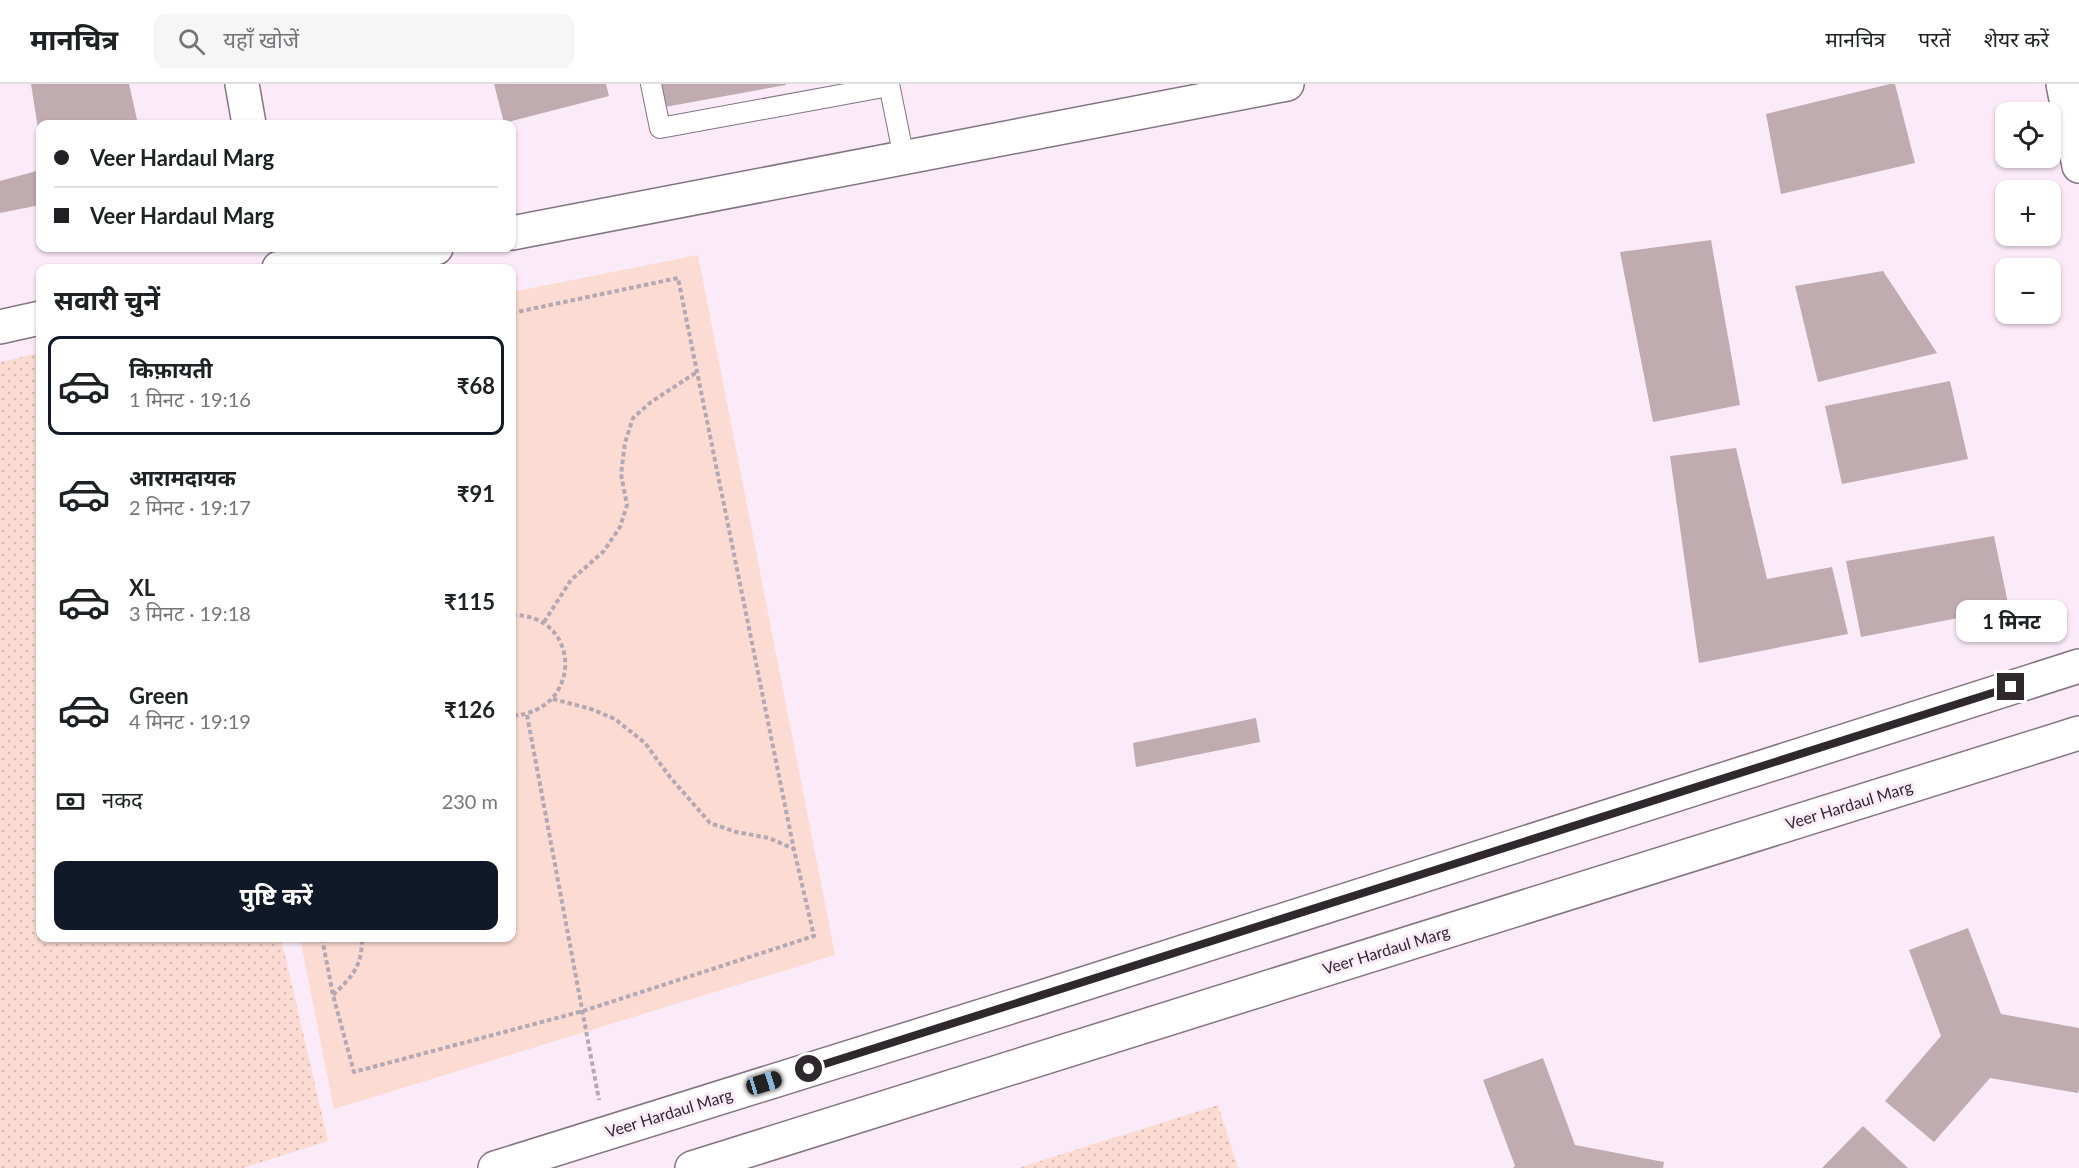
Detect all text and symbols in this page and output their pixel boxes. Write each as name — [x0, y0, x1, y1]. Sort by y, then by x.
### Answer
search box — [154, 14, 574, 68]
text: मानचित्र — [30, 22, 118, 56]
icon: search — [175, 25, 208, 58]
text: यहाँ खोजें — [223, 26, 299, 53]
text: मानचित्र — [1825, 26, 1885, 51]
text: परतें — [1918, 26, 1951, 51]
text: शेयर करें — [1984, 26, 2049, 51]
map controls — [1995, 102, 2061, 324]
button: locate — [1995, 102, 2061, 168]
text: Veer Hardaul Marg — [90, 144, 274, 171]
button: + — [1995, 180, 2061, 246]
text: Veer Hardaul Marg — [90, 202, 274, 229]
button: − — [1995, 258, 2061, 324]
text: सवारी चुनें — [54, 283, 160, 316]
text: किफ़ायती — [129, 356, 213, 383]
icon: car — [57, 359, 111, 413]
text: ₹68 — [457, 372, 495, 399]
text: 1 मिनट · 19:16 — [129, 387, 251, 411]
text: आरामदायक — [129, 464, 236, 491]
icon: car — [57, 467, 111, 521]
text: ₹91 — [457, 480, 495, 507]
text: 2 मिनट · 19:17 — [129, 495, 251, 519]
text: XL — [129, 574, 155, 601]
icon: car — [57, 575, 111, 629]
text: ₹115 — [444, 588, 495, 615]
callout: 1 मिनट — [1956, 600, 2066, 642]
text: 3 मिनट · 19:18 — [129, 601, 251, 625]
text: 1 मिनट — [1982, 609, 2041, 633]
route end — [1997, 673, 2024, 700]
text: Green — [129, 682, 189, 709]
icon: car — [57, 683, 111, 737]
text: ₹126 — [444, 696, 495, 723]
text: 4 मिनट · 19:19 — [129, 709, 251, 733]
street label: Veer Hardaul Marg — [1783, 776, 1915, 833]
icon: cash — [54, 785, 87, 818]
text: नकद — [102, 786, 143, 813]
text: 230 m — [442, 789, 498, 813]
button: पुष्टि करें — [54, 861, 498, 930]
street label: Veer Hardaul Marg — [1320, 921, 1452, 978]
route start — [795, 1055, 822, 1082]
car — [744, 1069, 784, 1097]
street label: Veer Hardaul Marg — [603, 1084, 735, 1141]

